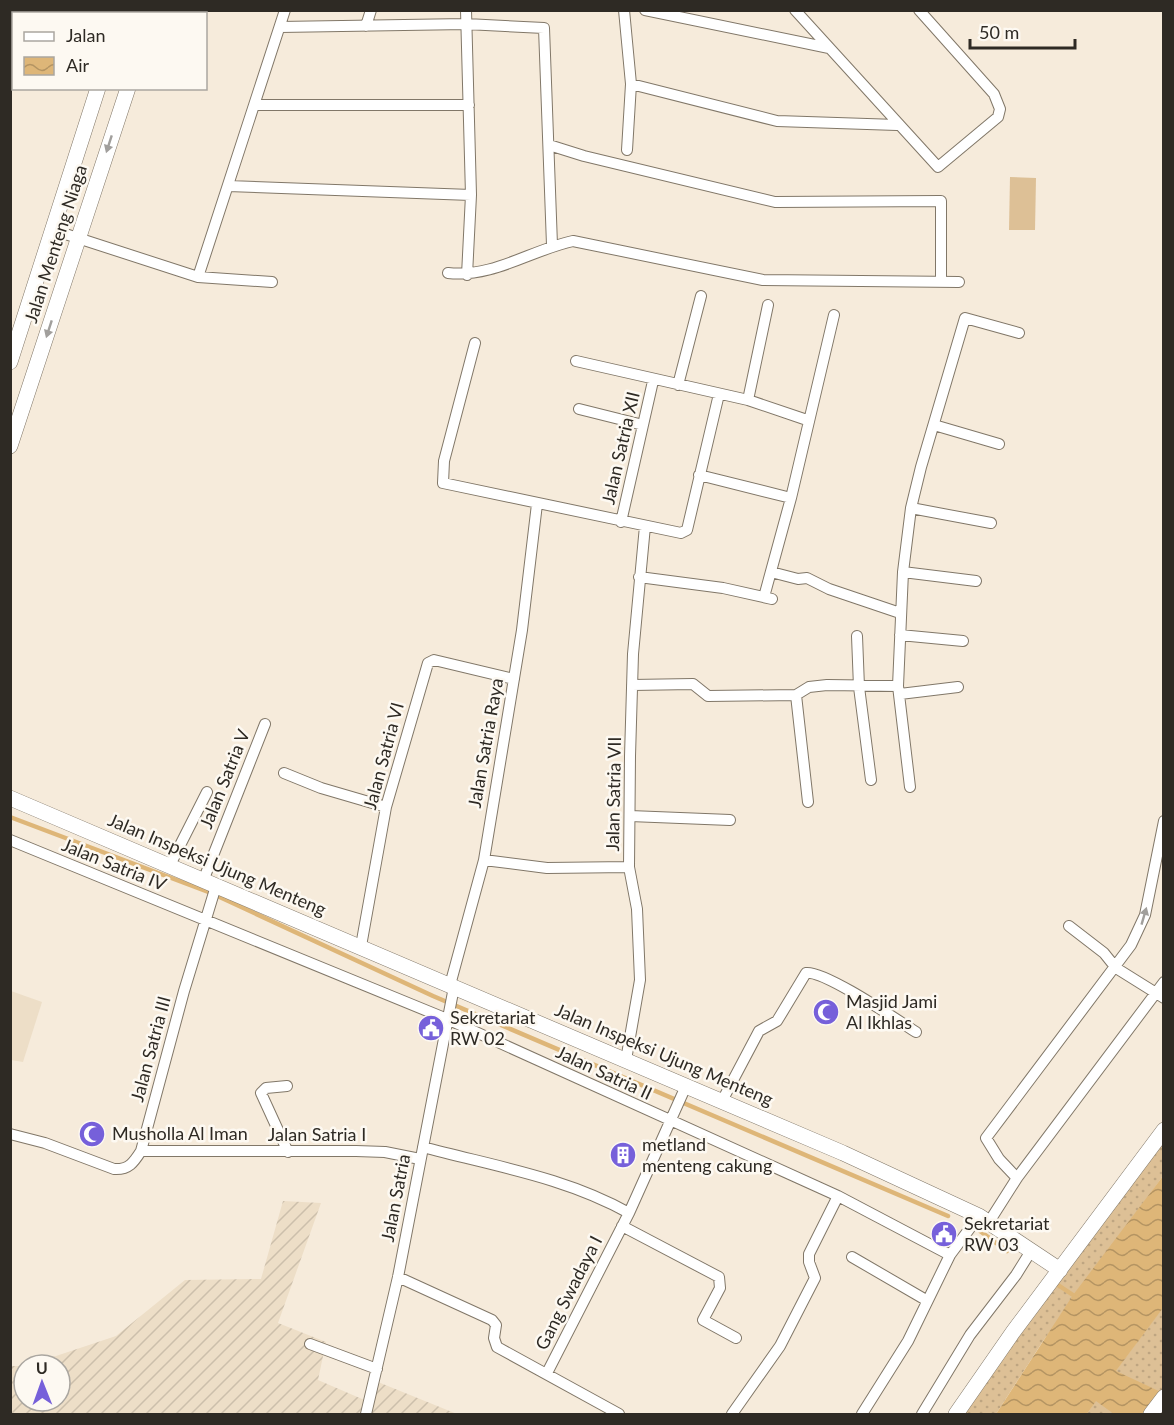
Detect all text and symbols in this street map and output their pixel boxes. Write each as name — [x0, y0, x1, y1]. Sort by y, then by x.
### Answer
legend — [12, 12, 207, 90]
scale bar — [970, 12, 1075, 50]
text: 50 m — [979, 21, 1019, 43]
text: Jalan — [66, 24, 105, 46]
text: Air — [66, 54, 89, 76]
one-way arrow — [104, 135, 114, 153]
street label: Jalan Menteng Niaga — [19, 162, 91, 326]
one-way arrow — [43, 320, 53, 338]
street label: Jalan Satria XII — [596, 389, 644, 506]
street label: Jalan Satria Raya — [463, 676, 507, 809]
street label: Jalan Satria VI — [358, 700, 408, 812]
street label: Jalan Satria V — [194, 725, 254, 831]
street label: Jalan Satria VII — [601, 736, 625, 852]
street label: Jalan Inspeksi Ujung Menteng — [105, 808, 330, 920]
street label: Jalan Satria IV — [59, 833, 171, 895]
one-way arrow — [1139, 907, 1149, 926]
place label: Masjid Jami Al Ikhlas — [846, 990, 937, 1033]
street label: Jalan Satria III — [125, 993, 175, 1104]
mosque icon: Masjid Jami Al Ikhlas — [811, 997, 841, 1027]
street label: Jalan Inspeksi Ujung Menteng — [552, 998, 777, 1110]
place label: Sekretariat RW 02 — [450, 1006, 536, 1049]
public building icon: Sekretariat RW 02 — [416, 1013, 446, 1043]
street label: Jalan Satria II — [553, 1040, 656, 1104]
mosque icon: Musholla Al Iman — [77, 1119, 107, 1149]
place label: Musholla Al Iman — [112, 1122, 248, 1144]
street label: Jalan Satria I — [268, 1123, 366, 1145]
place label: metland menteng cakung — [642, 1133, 772, 1176]
building icon: metland menteng cakung — [608, 1140, 638, 1170]
street label: Jalan Satria — [376, 1152, 414, 1243]
place label: Sekretariat RW 03 — [964, 1212, 1050, 1255]
public building icon: Sekretariat RW 03 — [929, 1219, 959, 1249]
street label: Gang Swadaya I — [530, 1232, 606, 1353]
north arrow — [12, 1353, 72, 1413]
text: U — [36, 1358, 48, 1377]

